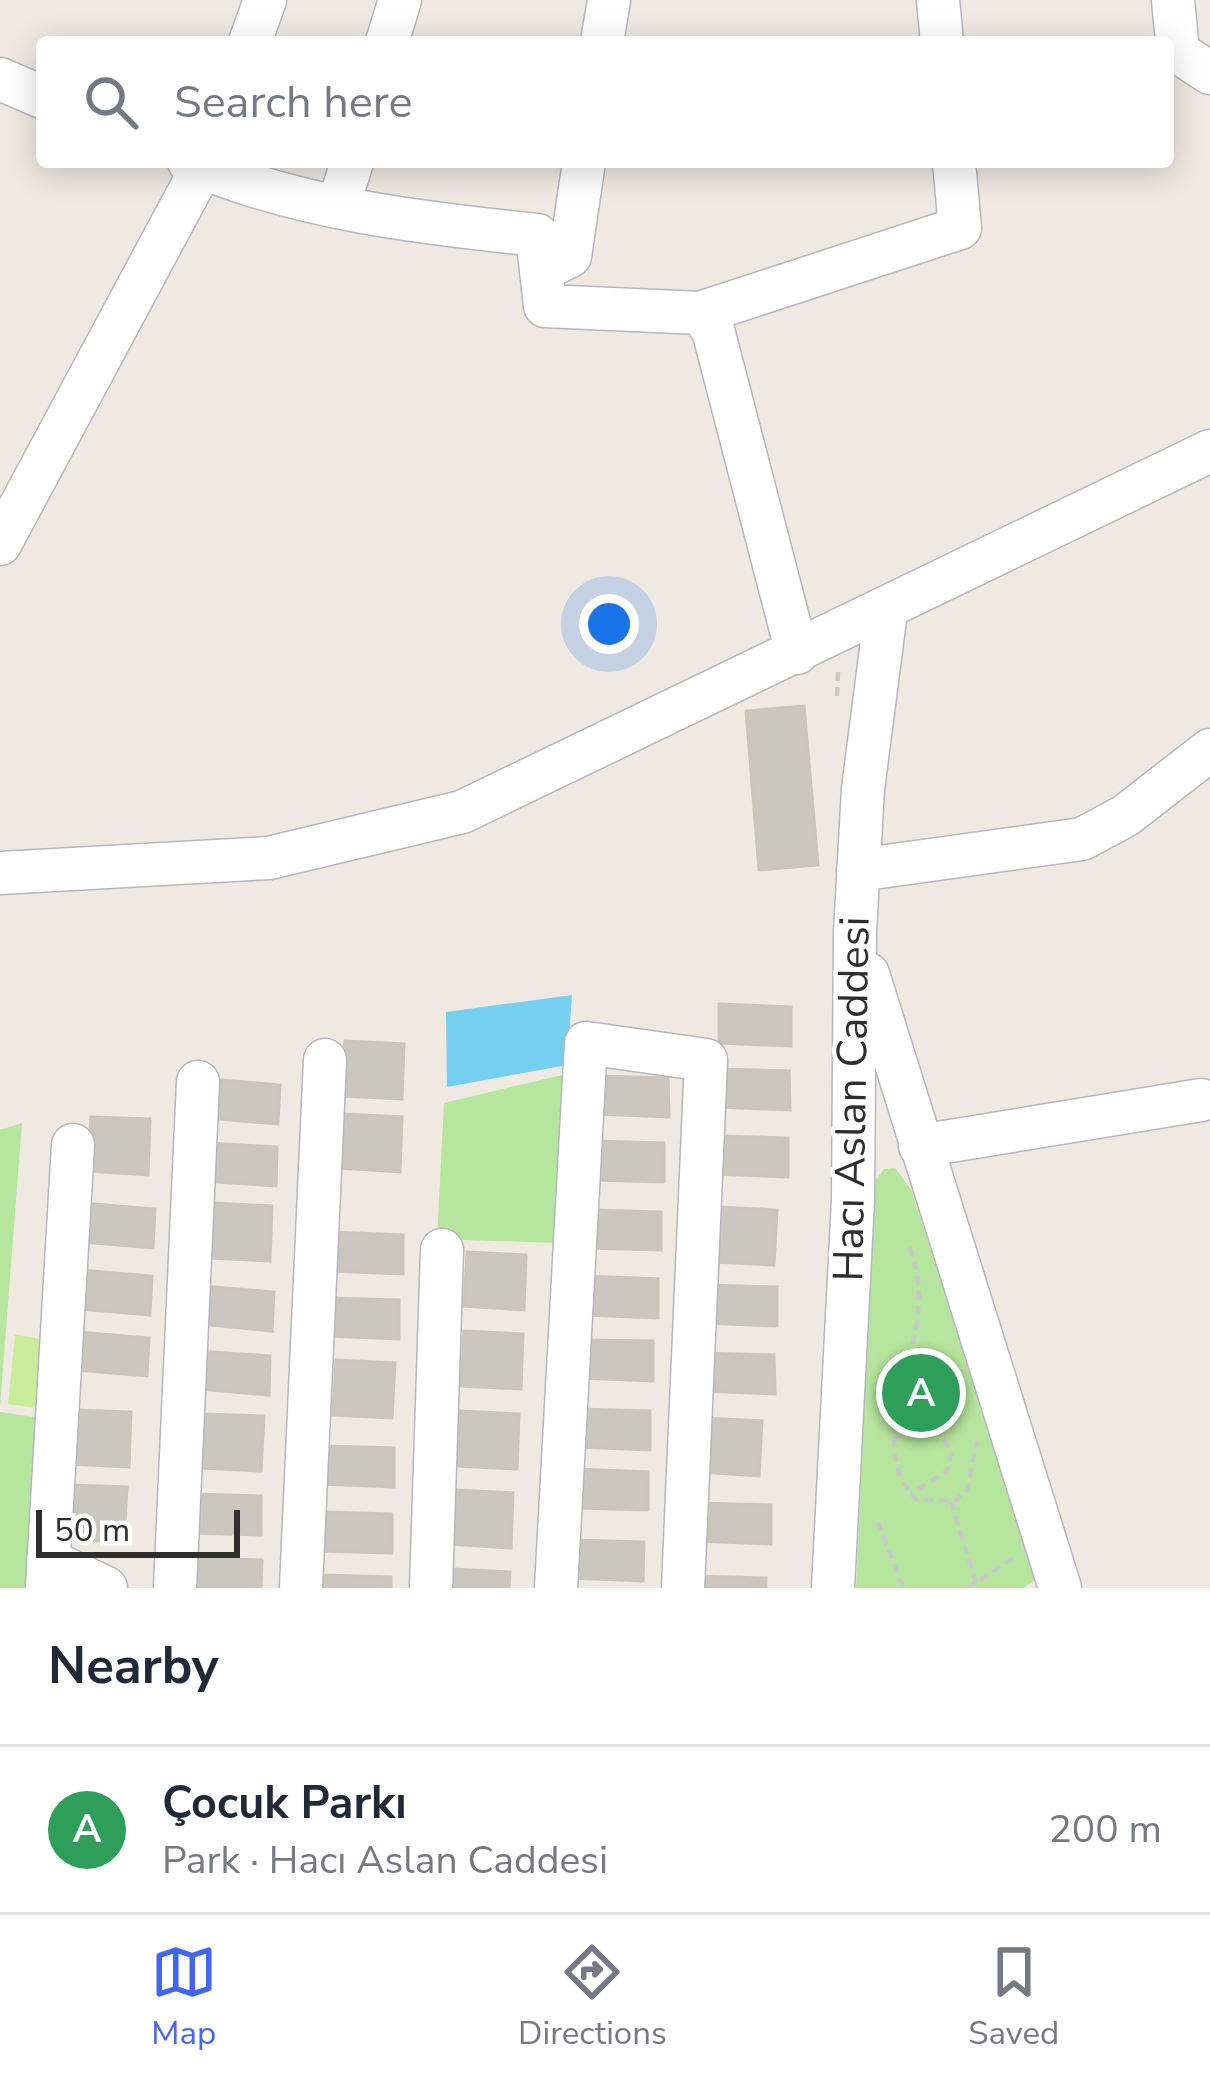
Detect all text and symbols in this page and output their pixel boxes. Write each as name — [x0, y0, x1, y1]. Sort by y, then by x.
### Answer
search box — [36, 36, 1174, 168]
icon: search — [78, 69, 144, 135]
text: Search here — [174, 72, 413, 133]
your location — [579, 594, 639, 654]
street label: Hacı Aslan Caddesi — [820, 916, 884, 1282]
pin: A — [882, 1348, 960, 1438]
scale bar — [36, 1504, 240, 1557]
text: 50 m — [54, 1508, 130, 1553]
text: Nearby — [48, 1631, 219, 1701]
text: Çocuk Parkı — [162, 1773, 407, 1834]
text: A — [72, 1803, 102, 1856]
text: 200 m — [1048, 1803, 1162, 1856]
text: Park · Hacı Aslan Caddesi — [162, 1834, 608, 1887]
tab: Map — [151, 1939, 217, 2056]
tab: Directions — [518, 1939, 667, 2056]
tab: Saved — [968, 1939, 1059, 2056]

